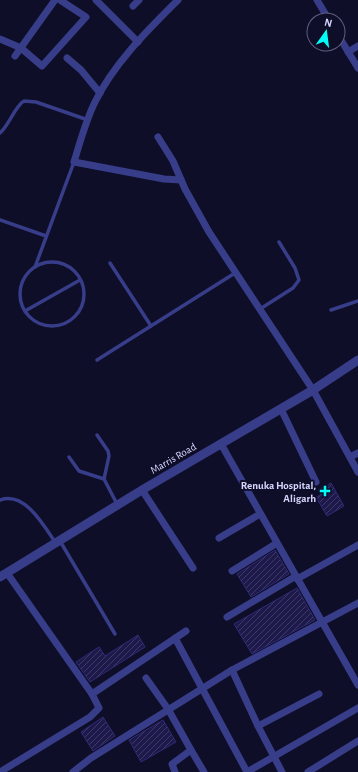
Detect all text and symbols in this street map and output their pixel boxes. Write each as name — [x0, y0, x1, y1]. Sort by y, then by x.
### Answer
north arrow — [306, 12, 346, 52]
text: N — [323, 17, 333, 29]
street label: Marris Road — [148, 441, 198, 476]
place label: Renuka Hospital, Aligarh — [241, 480, 316, 504]
marker: Renuka Hospital, Aligarh — [319, 485, 331, 497]

